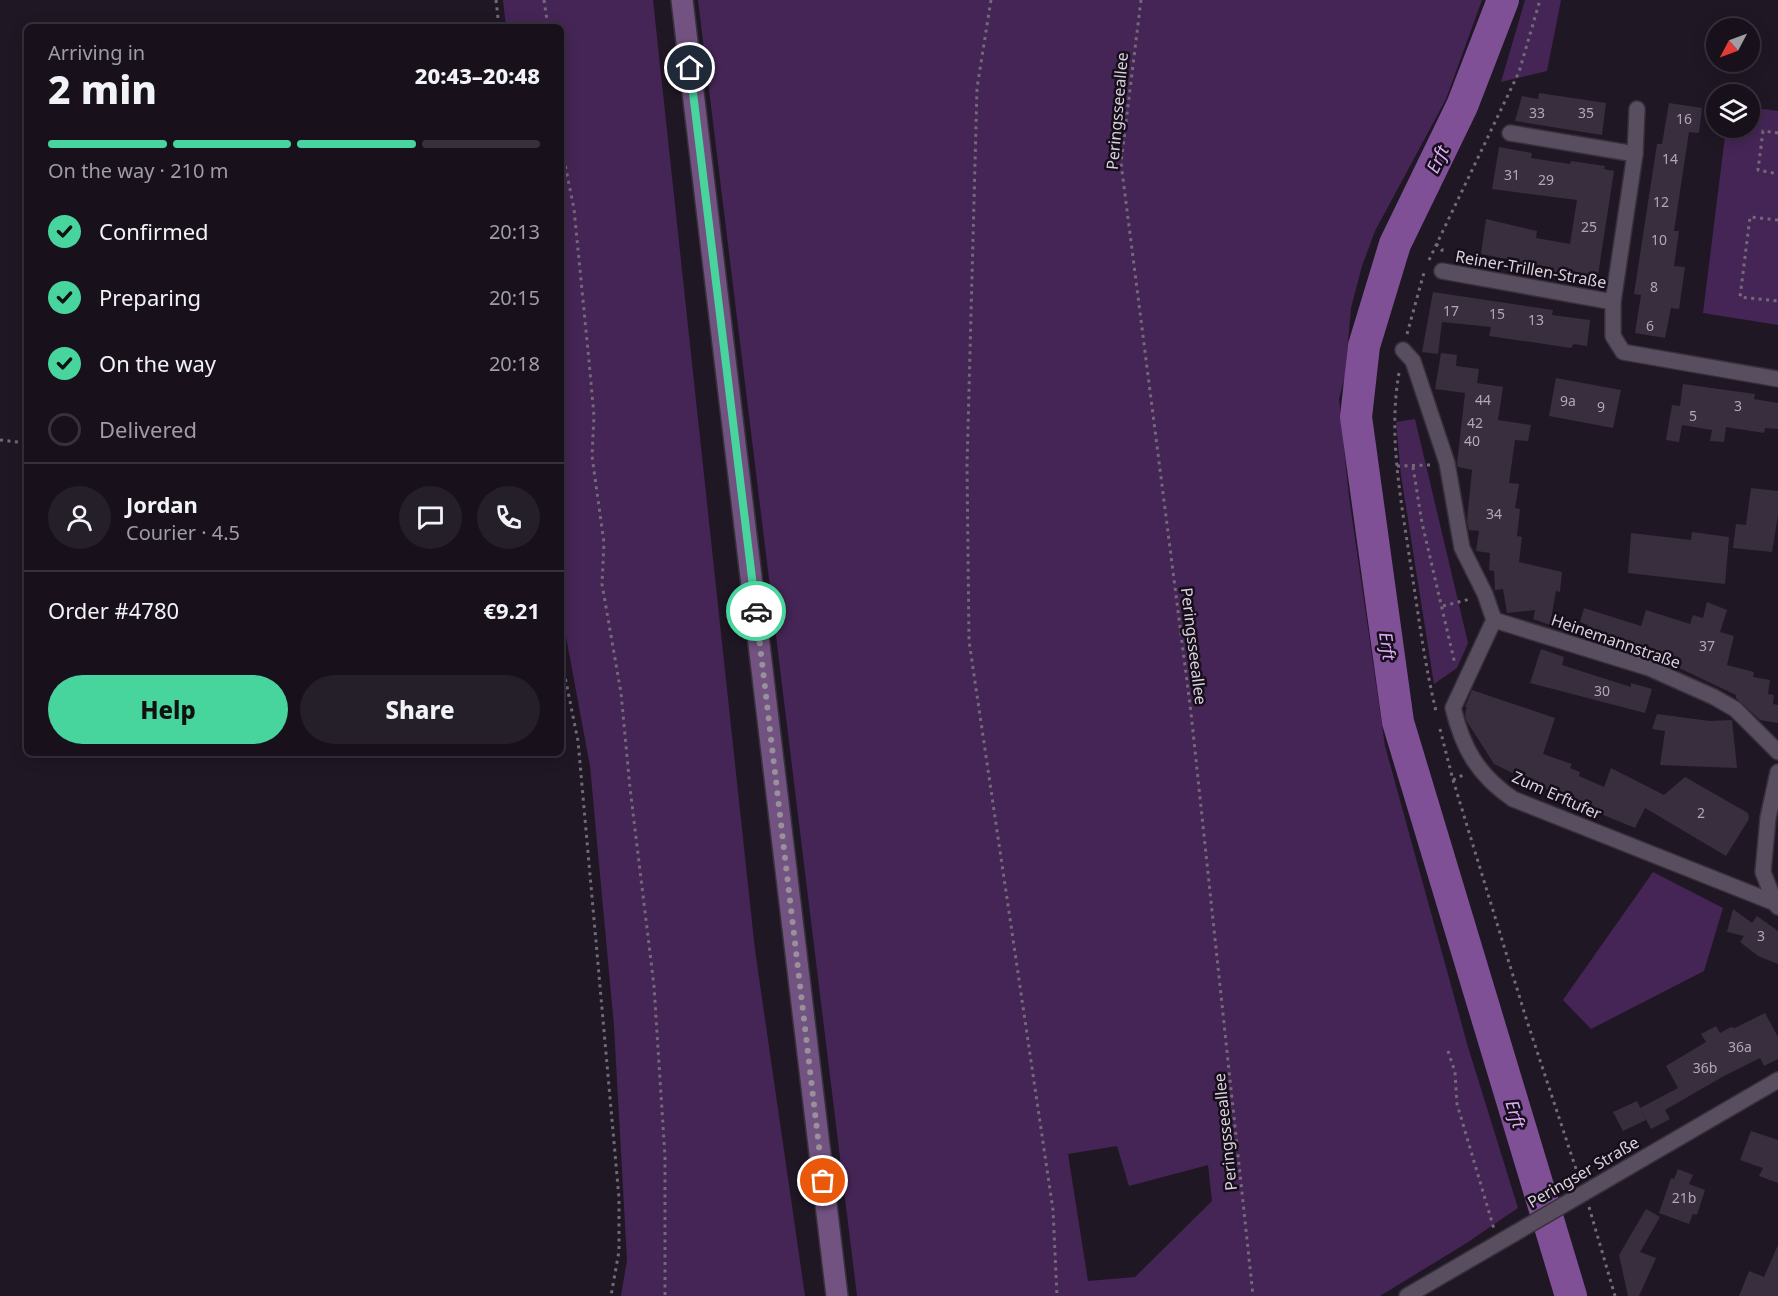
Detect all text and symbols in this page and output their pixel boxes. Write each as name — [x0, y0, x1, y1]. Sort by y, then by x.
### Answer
north arrow — [1706, 18, 1760, 72]
map controls — [1706, 18, 1760, 138]
text: Arriving in — [48, 39, 145, 66]
pin — [664, 42, 715, 93]
icon: home — [673, 51, 706, 84]
street label: Peringsseeallee — [1101, 51, 1133, 171]
text: 20:43–20:48 — [415, 60, 540, 90]
text: 2 min — [48, 62, 157, 115]
button: layers — [1706, 84, 1760, 138]
house number: 33 — [1529, 103, 1545, 122]
house number: 35 — [1578, 103, 1594, 122]
house number: 16 — [1676, 109, 1692, 128]
water label: Erft — [1420, 140, 1454, 177]
house number: 14 — [1662, 149, 1678, 168]
text: On the way · 210 m — [48, 157, 228, 184]
house number: 31 — [1504, 165, 1520, 184]
house number: 29 — [1538, 170, 1554, 189]
house number: 12 — [1653, 192, 1669, 211]
icon: check — [48, 215, 81, 248]
text: Confirmed — [99, 216, 209, 246]
house number: 25 — [1581, 217, 1597, 236]
text: 20:13 — [489, 218, 540, 245]
house number: 10 — [1651, 230, 1667, 249]
street label: Reiner-Trillen-Straße — [1454, 245, 1608, 293]
house number: 8 — [1650, 277, 1658, 296]
icon: check — [48, 281, 81, 314]
text: Preparing — [99, 282, 201, 312]
text: 20:15 — [489, 284, 540, 311]
house number: 17 — [1443, 301, 1459, 320]
house number: 15 — [1489, 304, 1505, 323]
house number: 13 — [1528, 310, 1544, 329]
house number: 6 — [1646, 316, 1654, 335]
icon: check — [48, 347, 81, 380]
text: On the way — [99, 348, 216, 378]
text: 20:18 — [489, 350, 540, 377]
house number: 44 — [1475, 390, 1491, 409]
house number: 9a — [1560, 391, 1576, 410]
house number: 3 — [1734, 396, 1742, 415]
house number: 9 — [1597, 397, 1605, 416]
house number: 5 — [1689, 406, 1697, 425]
house number: 42 — [1467, 413, 1483, 432]
text: Delivered — [99, 414, 197, 444]
house number: 40 — [1464, 431, 1480, 450]
button: person — [48, 486, 111, 549]
button: chat — [399, 486, 462, 549]
button: phone — [477, 486, 540, 549]
text: Jordan — [126, 489, 198, 519]
house number: 34 — [1486, 504, 1502, 523]
text: Courier · 4.5 — [126, 519, 240, 546]
courier — [726, 581, 786, 641]
street label: Peringsseeallee — [1176, 586, 1212, 706]
text: Order #4780 — [48, 595, 179, 625]
text: €9.21 — [483, 595, 540, 625]
icon: car — [740, 595, 773, 628]
street label: Heinemannstraße — [1548, 609, 1684, 673]
water label: Erft — [1374, 630, 1402, 663]
house number: 37 — [1699, 636, 1715, 655]
button: Help — [48, 675, 288, 744]
button: Share — [300, 675, 540, 744]
house number: 30 — [1594, 681, 1610, 700]
street label: Zum Erftufer — [1509, 765, 1606, 825]
house number: 2 — [1697, 803, 1705, 822]
house number: 3 — [1757, 926, 1765, 945]
house number: 36a — [1728, 1037, 1752, 1056]
house number: 36b — [1693, 1058, 1717, 1077]
street label: Peringsseeallee — [1208, 1072, 1242, 1192]
water label: Erft — [1500, 1097, 1532, 1132]
street label: Peringser Straße — [1523, 1131, 1643, 1213]
pin — [797, 1155, 848, 1206]
icon: bag — [806, 1164, 839, 1197]
house number: 21b — [1672, 1188, 1696, 1207]

